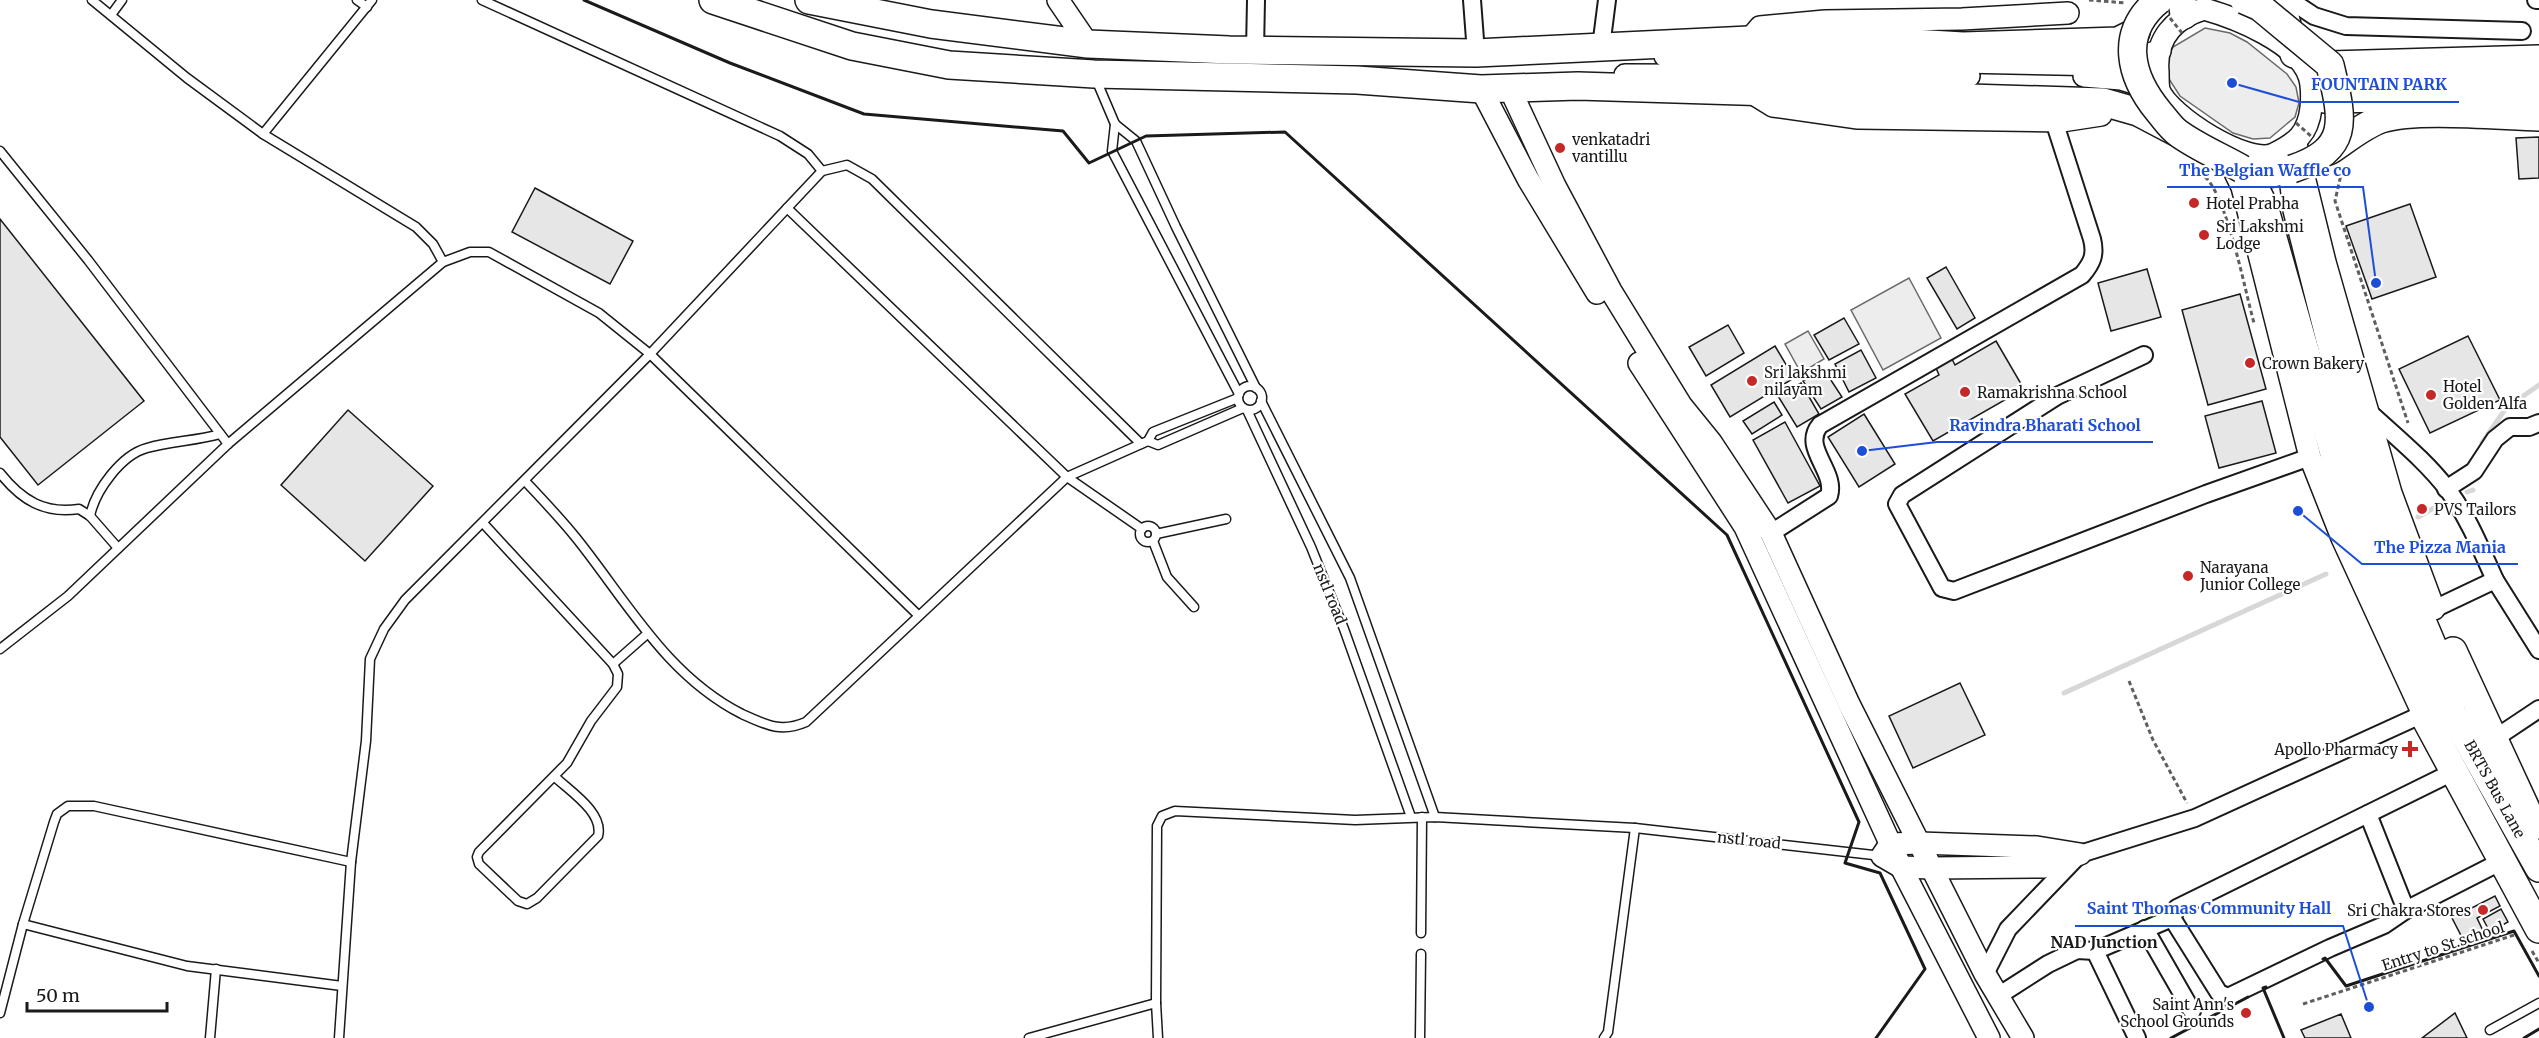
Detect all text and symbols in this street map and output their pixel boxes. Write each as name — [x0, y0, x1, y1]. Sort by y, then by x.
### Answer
callout: FOUNTAIN PARK — [2299, 68, 2459, 102]
text: FOUNTAIN PARK — [2311, 74, 2447, 94]
place label: venkatadri vantillu — [1571, 130, 1650, 166]
marker: venkatadri vantillu — [1553, 141, 1567, 155]
callout: The Belgian Waffle co — [2167, 153, 2363, 187]
text: The Belgian Waffle co — [2179, 160, 2351, 180]
place label: Hotel Prabha — [2206, 194, 2299, 213]
marker: Hotel Prabha — [2187, 196, 2201, 210]
place label: Sri Lakshmi Lodge — [2216, 217, 2304, 253]
marker: Sri Lakshmi Lodge — [2197, 228, 2211, 242]
place label: Crown Bakery — [2262, 354, 2365, 373]
marker: Crown Bakery — [2243, 356, 2257, 370]
place label: Sri lakshmi nilayam — [1764, 363, 1847, 399]
marker: Sri lakshmi nilayam — [1745, 374, 1759, 388]
place label: Hotel Golden Alfa — [2443, 377, 2527, 413]
place label: Ramakrishna School — [1977, 383, 2127, 402]
marker: Ramakrishna School — [1958, 385, 1972, 399]
marker: Hotel Golden Alfa — [2424, 388, 2438, 402]
callout: Ravindra Bharati School — [1937, 408, 2153, 442]
text: Ravindra Bharati School — [1949, 415, 2141, 435]
place label: PVS Tailors — [2434, 500, 2516, 519]
marker: PVS Tailors — [2415, 502, 2429, 516]
callout: The Pizza Mania — [2362, 530, 2518, 564]
text: The Pizza Mania — [2374, 537, 2506, 557]
place label: Narayana Junior College — [2199, 558, 2300, 594]
street label: nstl road — [1309, 561, 1351, 627]
marker: Narayana Junior College — [2181, 569, 2195, 583]
street label: BRTS Bus Lane — [2460, 737, 2530, 841]
place label: Apollo Pharmacy — [2273, 740, 2398, 759]
marker: Apollo Pharmacy — [2403, 742, 2417, 756]
street label: nstl road — [1716, 827, 1782, 853]
callout: Saint Thomas Community Hall — [2075, 892, 2343, 926]
text: Saint Thomas Community Hall — [2087, 898, 2331, 918]
place label: Sri Chakra Stores — [2347, 901, 2471, 920]
marker: Sri Chakra Stores — [2476, 903, 2490, 917]
street label: Entry to St.school — [2379, 917, 2507, 975]
district label: NAD Junction — [2050, 932, 2158, 952]
scale bar — [27, 975, 166, 1013]
text: 50 m — [36, 984, 80, 1007]
place label: Saint Ann's School Grounds — [2120, 995, 2234, 1031]
marker: Saint Ann's School Grounds — [2239, 1006, 2253, 1020]

